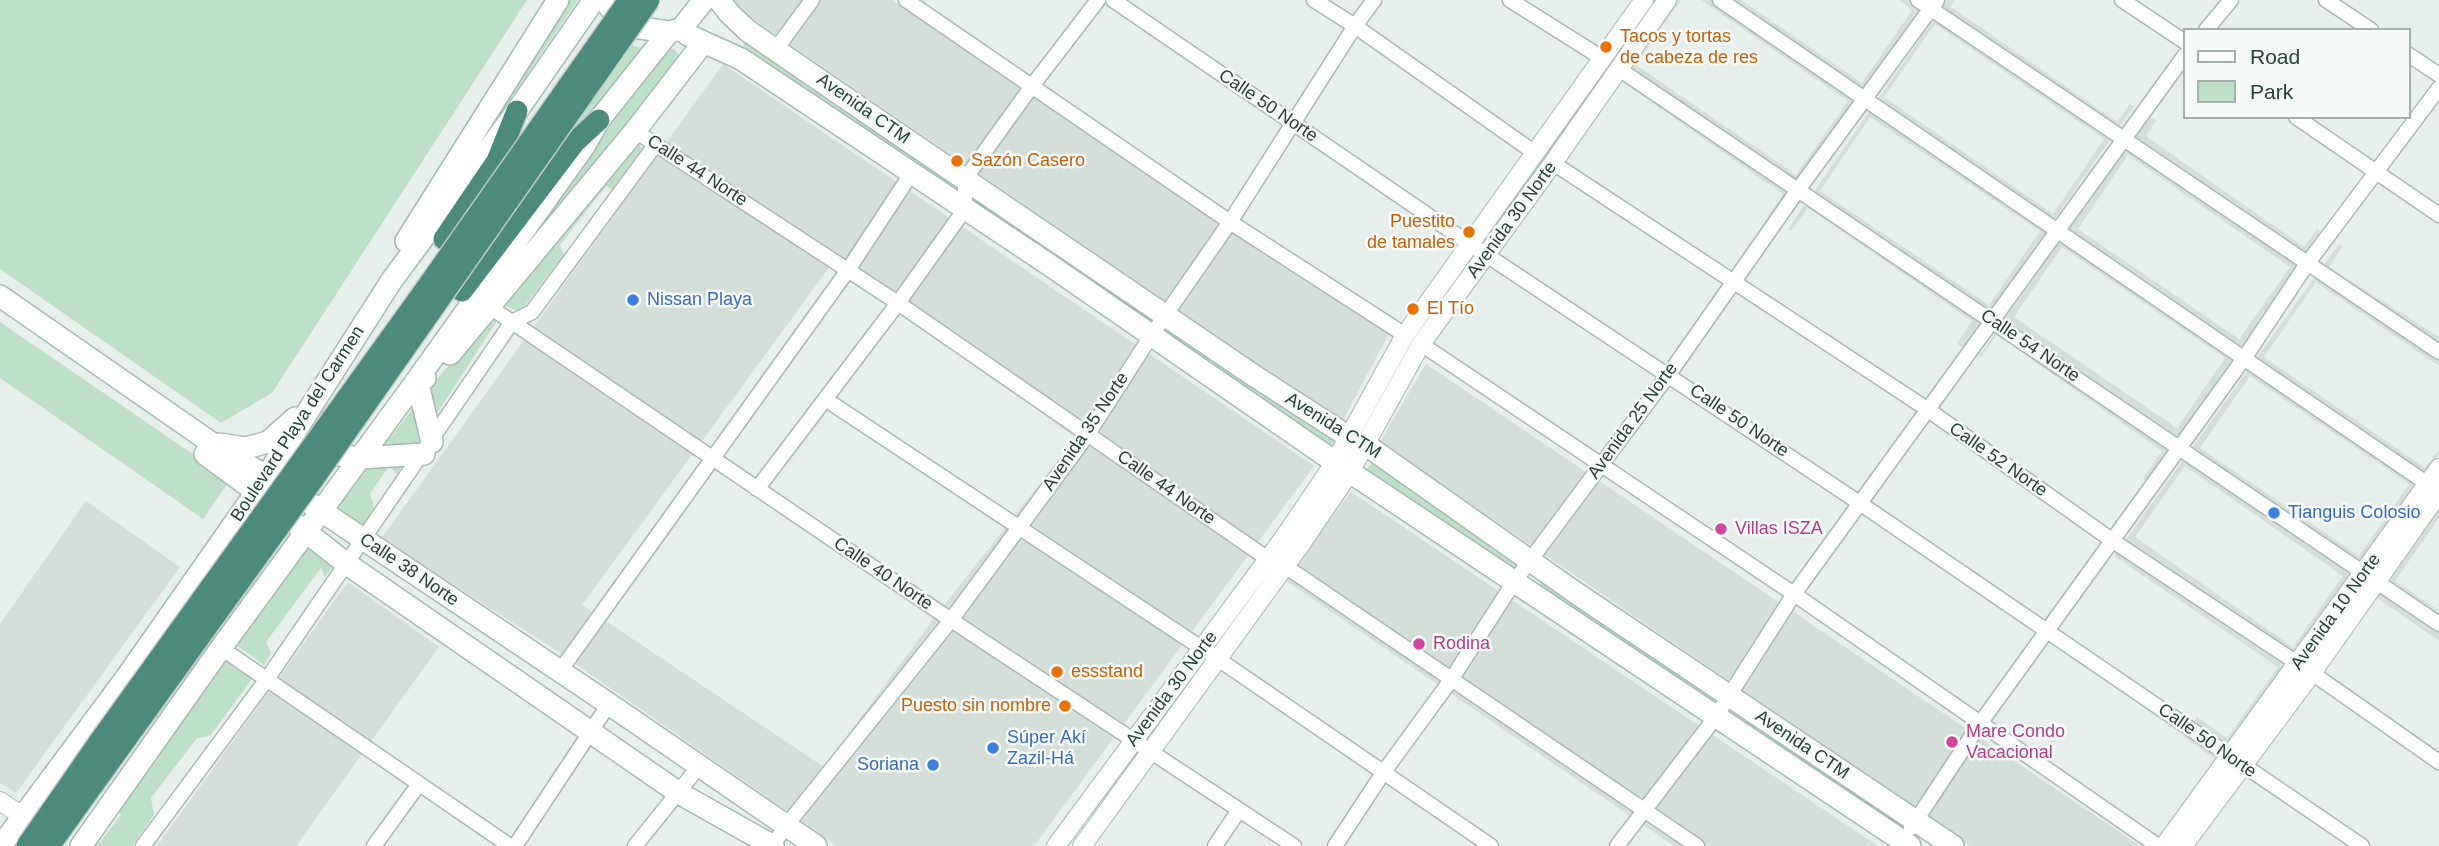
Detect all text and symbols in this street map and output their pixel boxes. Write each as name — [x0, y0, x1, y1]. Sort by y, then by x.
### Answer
place label: Tacos y tortas de cabeza de res — [1620, 26, 1758, 68]
legend — [2184, 28, 2411, 119]
marker: Tacos y tortas de cabeza de res — [1598, 39, 1614, 55]
text: Road — [2250, 45, 2300, 68]
street label: Calle 50 Norte — [1214, 65, 1322, 147]
street label: Avenida CTM — [812, 69, 914, 149]
text: Park — [2250, 80, 2293, 103]
street label: Calle 44 Norte — [643, 131, 751, 211]
place label: Sazón Casero — [971, 150, 1085, 172]
marker: Sazón Casero — [949, 153, 965, 169]
street label: Avenida 30 Norte — [1462, 158, 1562, 282]
place label: Puestito de tamales — [1367, 211, 1455, 254]
marker: Puestito de tamales — [1461, 224, 1477, 240]
place label: Nissan Playa — [647, 289, 752, 311]
marker: Nissan Playa — [625, 292, 641, 308]
place label: El Tío — [1427, 298, 1474, 320]
marker: El Tío — [1405, 301, 1421, 317]
street label: Calle 54 Norte — [1976, 305, 2084, 387]
street label: Boulevard Playa del Carmen — [227, 322, 369, 526]
street label: Avenida 25 Norte — [1583, 359, 1683, 483]
street label: Avenida 35 Norte — [1038, 368, 1134, 496]
street label: Calle 50 Norte — [1685, 380, 1793, 462]
street label: Avenida CTM — [1281, 388, 1385, 464]
street label: Calle 52 Norte — [1945, 418, 2051, 502]
street label: Calle 44 Norte — [1113, 446, 1219, 530]
place label: Tianguis Colosio — [2288, 502, 2420, 524]
marker: Tianguis Colosio — [2266, 505, 2282, 521]
place label: Villas ISZA — [1735, 518, 1823, 540]
marker: Villas ISZA — [1713, 521, 1729, 537]
street label: Calle 38 Norte — [355, 529, 463, 611]
street label: Calle 40 Norte — [829, 533, 937, 615]
street label: Avenida 10 Norte — [2286, 550, 2386, 674]
street label: Avenida 30 Norte — [1122, 627, 1222, 751]
place label: Rodina — [1433, 633, 1490, 655]
marker: Rodina — [1411, 636, 1427, 652]
place label: essstand — [1071, 661, 1143, 683]
marker: essstand — [1049, 664, 1065, 680]
place label: Puesto sin nombre — [901, 695, 1051, 717]
marker: Puesto sin nombre — [1057, 698, 1073, 714]
street label: Calle 50 Norte — [2154, 699, 2260, 783]
street label: Avenida CTM — [1751, 706, 1853, 784]
place label: Mare Condo Vacacional — [1966, 721, 2065, 764]
place label: Súper Akí Zazil-Há — [1007, 727, 1086, 770]
marker: Mare Condo Vacacional — [1944, 734, 1960, 750]
marker: Súper Akí Zazil-Há — [985, 740, 1001, 756]
place label: Soriana — [857, 754, 919, 776]
marker: Soriana — [925, 757, 941, 773]

